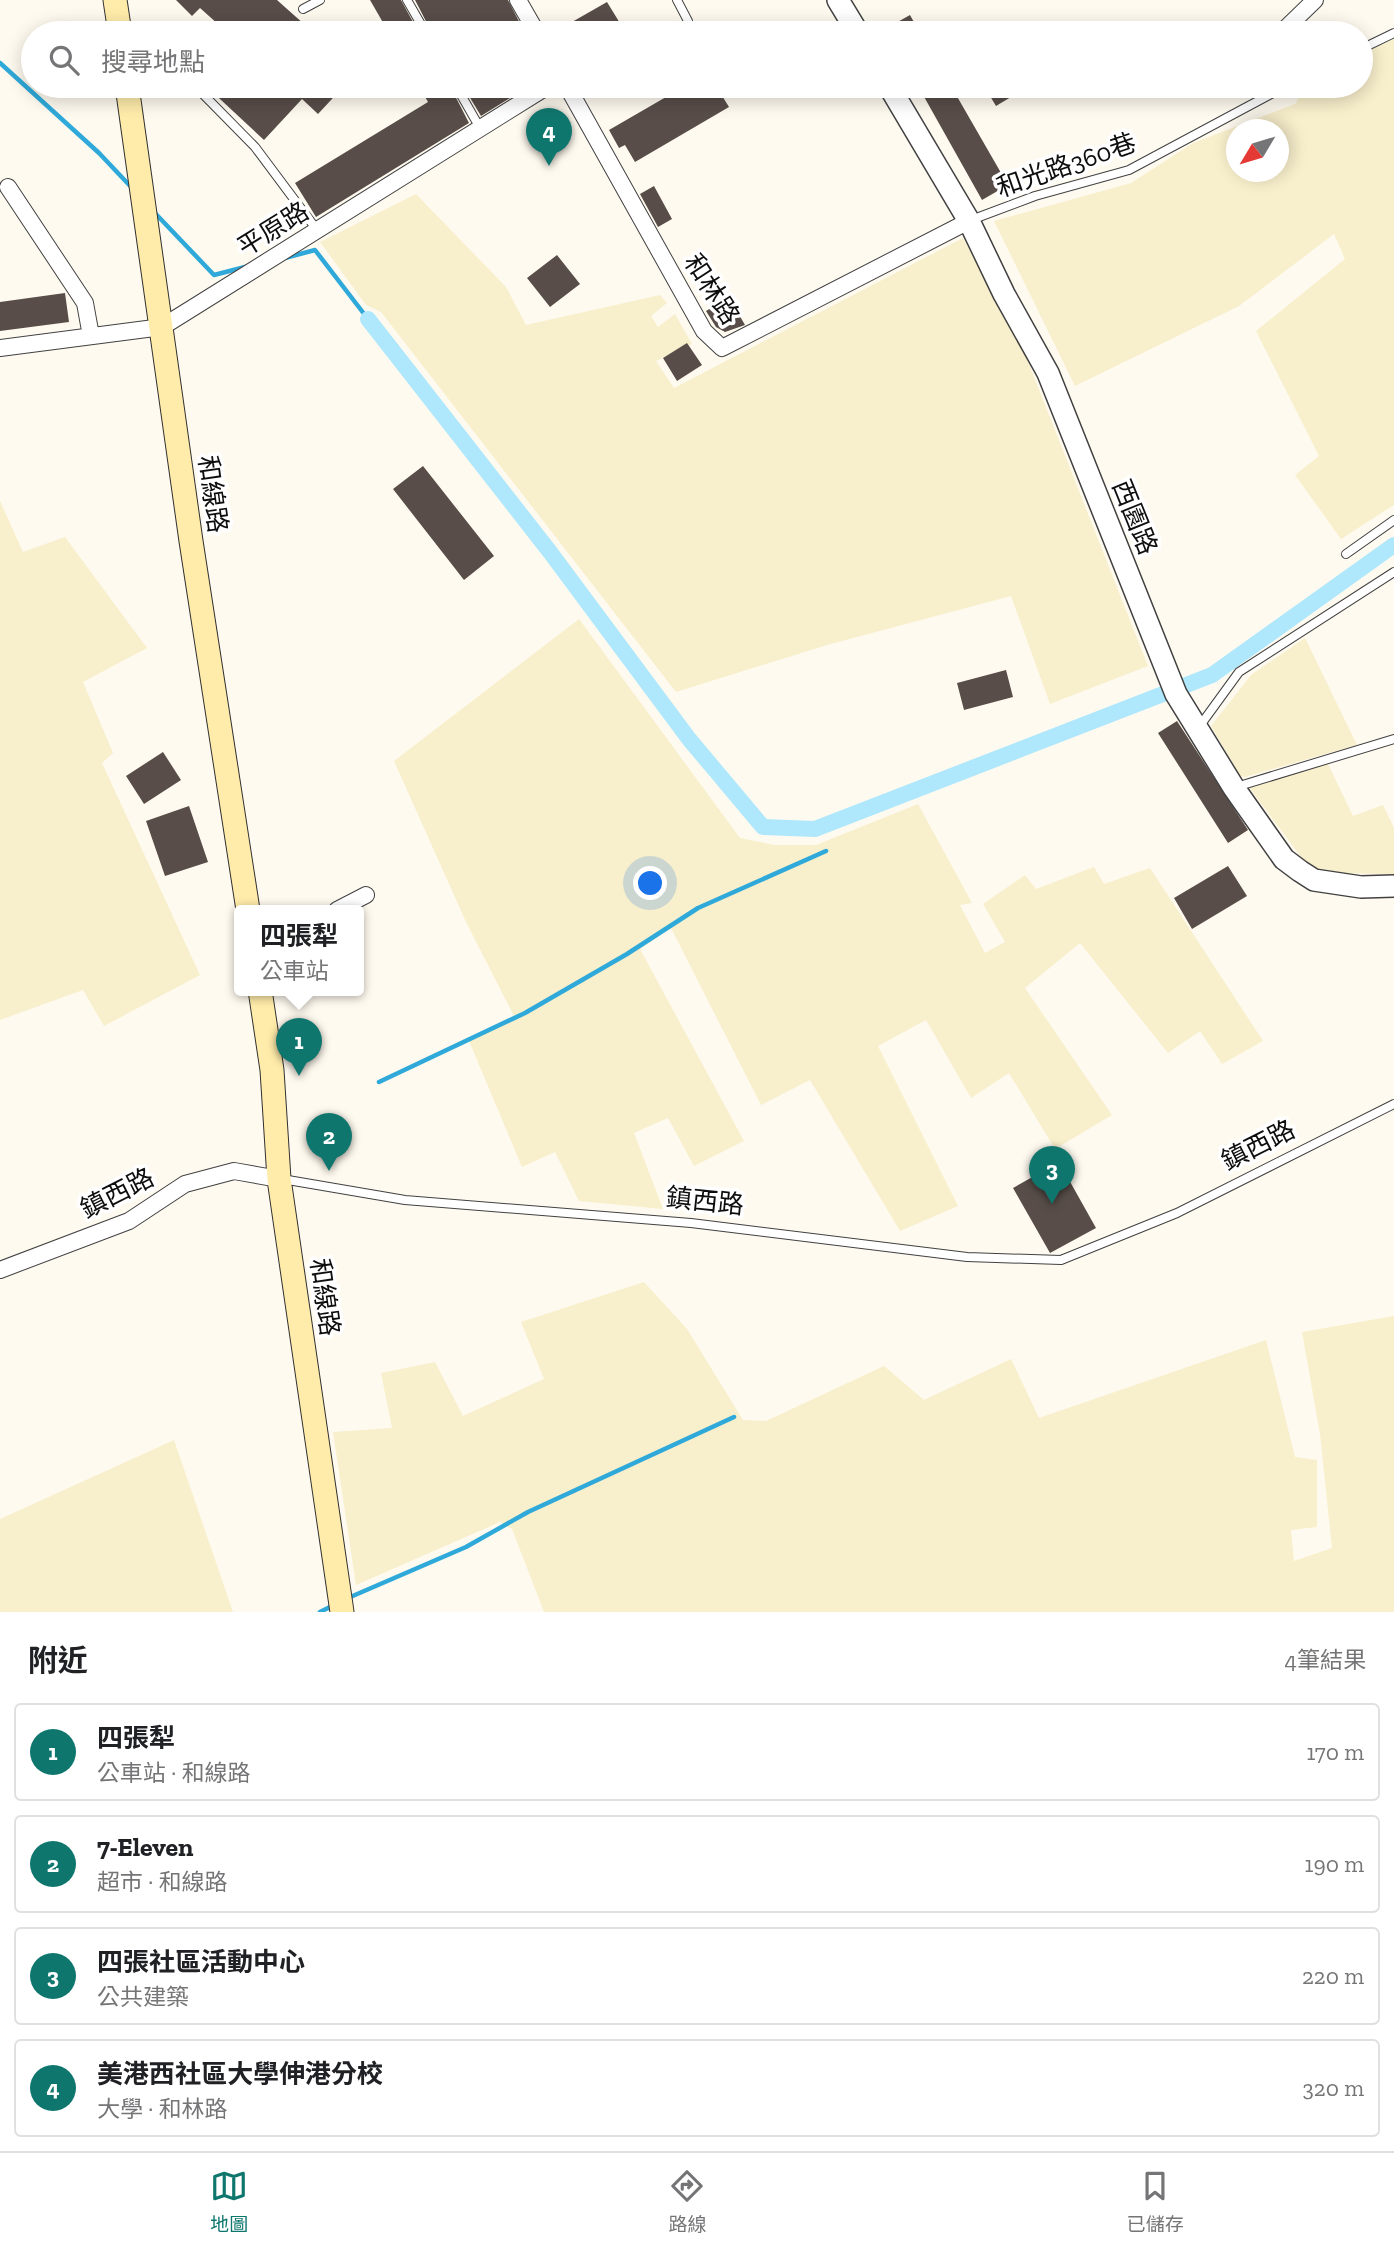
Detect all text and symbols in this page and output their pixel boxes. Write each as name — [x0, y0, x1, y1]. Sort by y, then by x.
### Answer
search box — [21, 21, 1373, 98]
icon: search — [45, 41, 83, 79]
text: 搜尋地點 — [101, 46, 205, 78]
pin: 4 — [526, 108, 572, 166]
north arrow — [1226, 119, 1289, 182]
street label: 和光路360巷 — [992, 126, 1140, 204]
street label: 平原路 — [231, 195, 315, 263]
street label: 和林路 — [677, 248, 747, 330]
street label: 和線路 — [192, 453, 234, 535]
street label: 西園路 — [1106, 475, 1164, 559]
your location — [633, 866, 667, 900]
popup — [234, 905, 364, 996]
text: 四張犁 — [260, 920, 338, 952]
text: 公車站 — [260, 957, 329, 985]
pin: 1 — [276, 1018, 322, 1076]
pin: 2 — [306, 1113, 352, 1171]
street label: 鎮西路 — [1216, 1113, 1300, 1177]
pin: 3 — [1029, 1146, 1075, 1204]
street label: 鎮西路 — [75, 1161, 159, 1225]
street label: 鎮西路 — [665, 1181, 745, 1221]
street label: 和線路 — [304, 1256, 346, 1338]
text: 附近 — [28, 1643, 88, 1679]
text: 4筆結果 — [1285, 1646, 1366, 1674]
text: 四張犁 — [97, 1722, 175, 1754]
text: 1 — [48, 1738, 58, 1766]
text: 170 m — [1306, 1738, 1364, 1766]
text: 公車站 · 和線路 — [97, 1759, 250, 1787]
text: 7-Eleven — [97, 1831, 194, 1863]
text: 2 — [47, 1850, 59, 1878]
text: 190 m — [1305, 1850, 1364, 1878]
text: 超市 · 和線路 — [97, 1868, 227, 1896]
text: 四張社區活動中心 — [97, 1946, 305, 1978]
text: 3 — [47, 1962, 59, 1990]
text: 220 m — [1302, 1962, 1364, 1990]
text: 公共建築 — [97, 1983, 189, 2011]
text: 美港西社區大學伸港分校 — [97, 2058, 383, 2090]
text: 4 — [46, 2074, 60, 2102]
text: 320 m — [1303, 2074, 1364, 2102]
text: 大學 · 和林路 — [97, 2095, 227, 2123]
tab: 地圖 — [210, 2167, 248, 2236]
tab: 路線 — [668, 2167, 707, 2236]
tab: 已儲存 — [1127, 2167, 1184, 2236]

